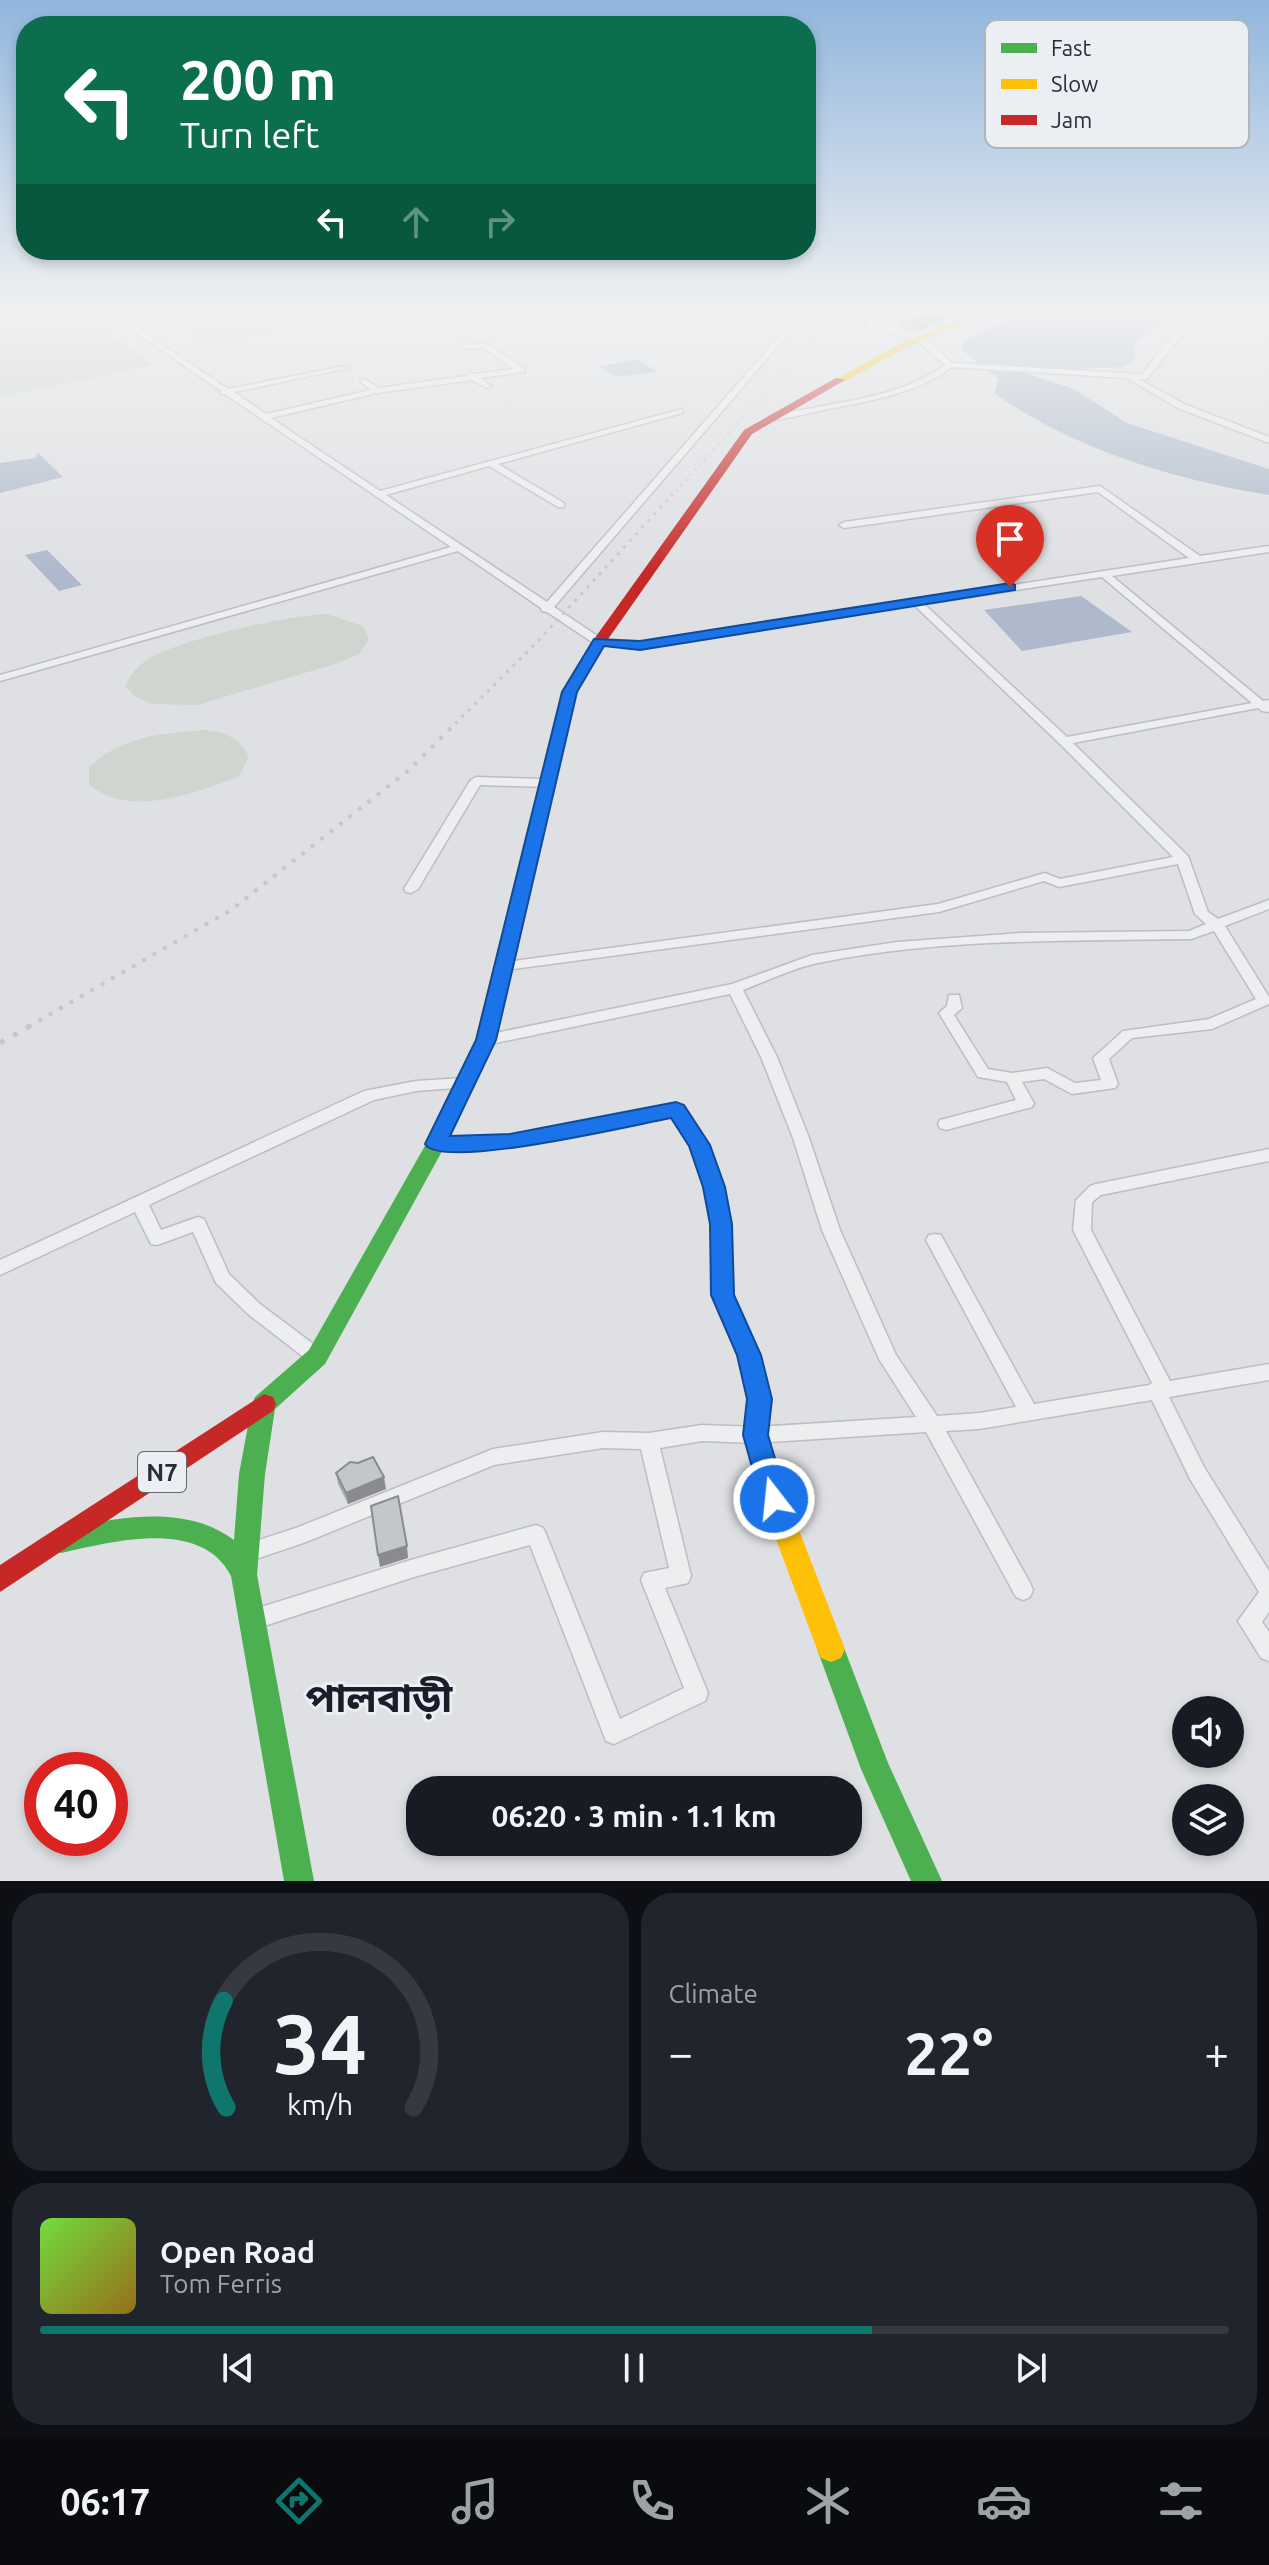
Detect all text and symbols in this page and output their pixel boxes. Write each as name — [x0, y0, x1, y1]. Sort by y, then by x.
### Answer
legend — [985, 20, 1249, 148]
text: Fast — [1051, 35, 1092, 60]
icon: left — [48, 48, 152, 152]
text: 200 m — [180, 48, 336, 111]
text: Slow — [1051, 71, 1098, 96]
text: Jam — [1051, 107, 1092, 132]
text: Turn left — [180, 114, 319, 155]
icon: left — [310, 200, 354, 244]
icon: ahead — [394, 200, 438, 244]
icon: right — [478, 200, 522, 244]
pin — [976, 505, 1044, 587]
icon: arrive — [988, 517, 1032, 561]
road number: N7 — [138, 1452, 186, 1492]
position arrow — [732, 1457, 816, 1541]
district label: পালবাড়ী — [306, 1675, 453, 1720]
map controls — [1172, 1696, 1244, 1856]
button: sound — [1172, 1696, 1244, 1768]
speed limit sign: 40 — [24, 1752, 128, 1856]
button: layers — [1172, 1784, 1244, 1856]
text: 06:20 · 3 min · 1.1 km — [491, 1799, 777, 1833]
text: Climate — [669, 1979, 758, 2008]
text: 34 — [273, 1996, 367, 2090]
text: 22° — [904, 2019, 993, 2086]
text: − — [669, 2028, 693, 2077]
text: + — [1204, 2028, 1229, 2077]
text: km/h — [287, 2088, 353, 2120]
text: Open Road — [160, 2235, 315, 2269]
text: Tom Ferris — [160, 2269, 282, 2298]
icon: previous — [216, 2346, 260, 2390]
icon: pause — [612, 2346, 656, 2390]
icon: next — [1009, 2346, 1053, 2390]
icon: directions — [271, 2473, 327, 2529]
icon: music — [447, 2473, 503, 2529]
icon: phone — [624, 2473, 680, 2529]
icon: climate — [800, 2473, 856, 2529]
icon: car — [976, 2473, 1032, 2529]
icon: filters — [1153, 2473, 1209, 2529]
text: 06:17 — [60, 2481, 150, 2522]

